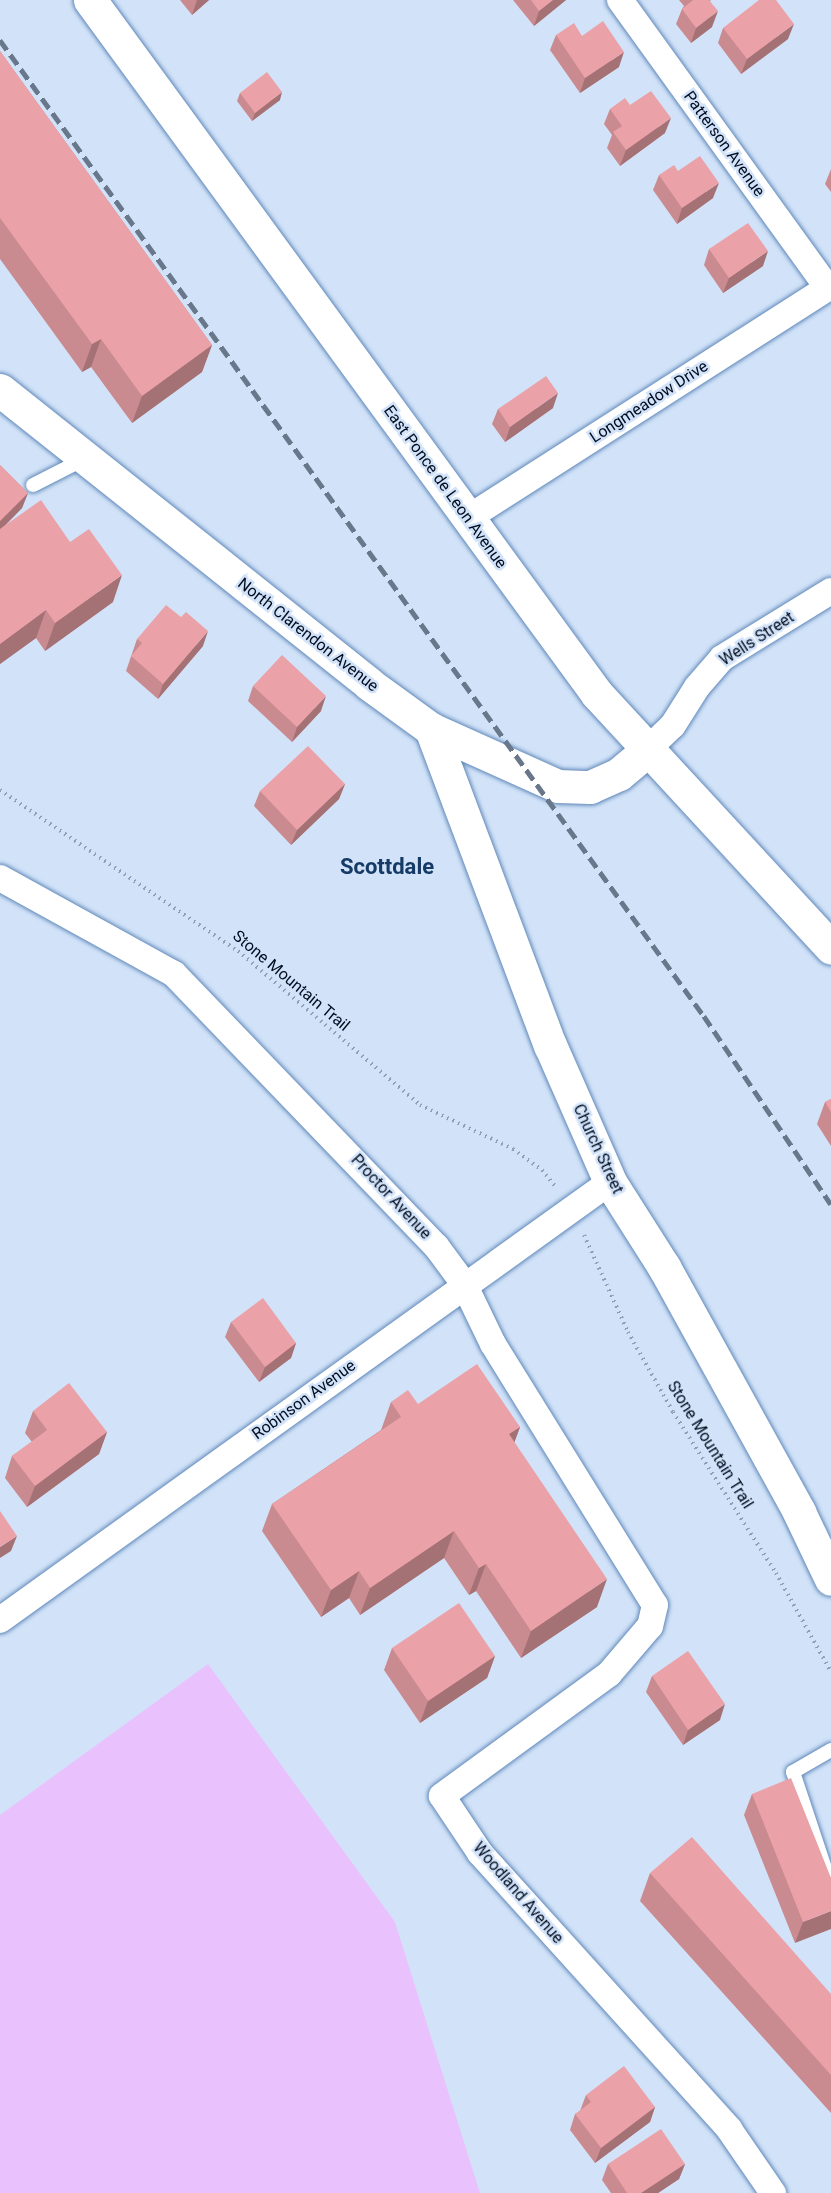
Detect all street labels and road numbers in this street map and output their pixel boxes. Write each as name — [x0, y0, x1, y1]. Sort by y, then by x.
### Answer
street label: Patterson Avenue — [679, 88, 769, 200]
street label: Longmeadow Drive — [586, 357, 712, 447]
street label: East Ponce de Leon Avenue — [379, 402, 511, 572]
street label: North Clarendon Avenue — [234, 574, 382, 696]
street label: Wells Street — [716, 608, 798, 670]
street label: Stone Mountain Trail — [229, 926, 353, 1036]
street label: Church Street — [569, 1101, 627, 1197]
street label: Proctor Avenue — [347, 1151, 435, 1243]
street label: Robinson Avenue — [249, 1356, 359, 1444]
street label: Stone Mountain Trail — [663, 1378, 757, 1512]
street label: Woodland Avenue — [469, 1838, 567, 1948]

